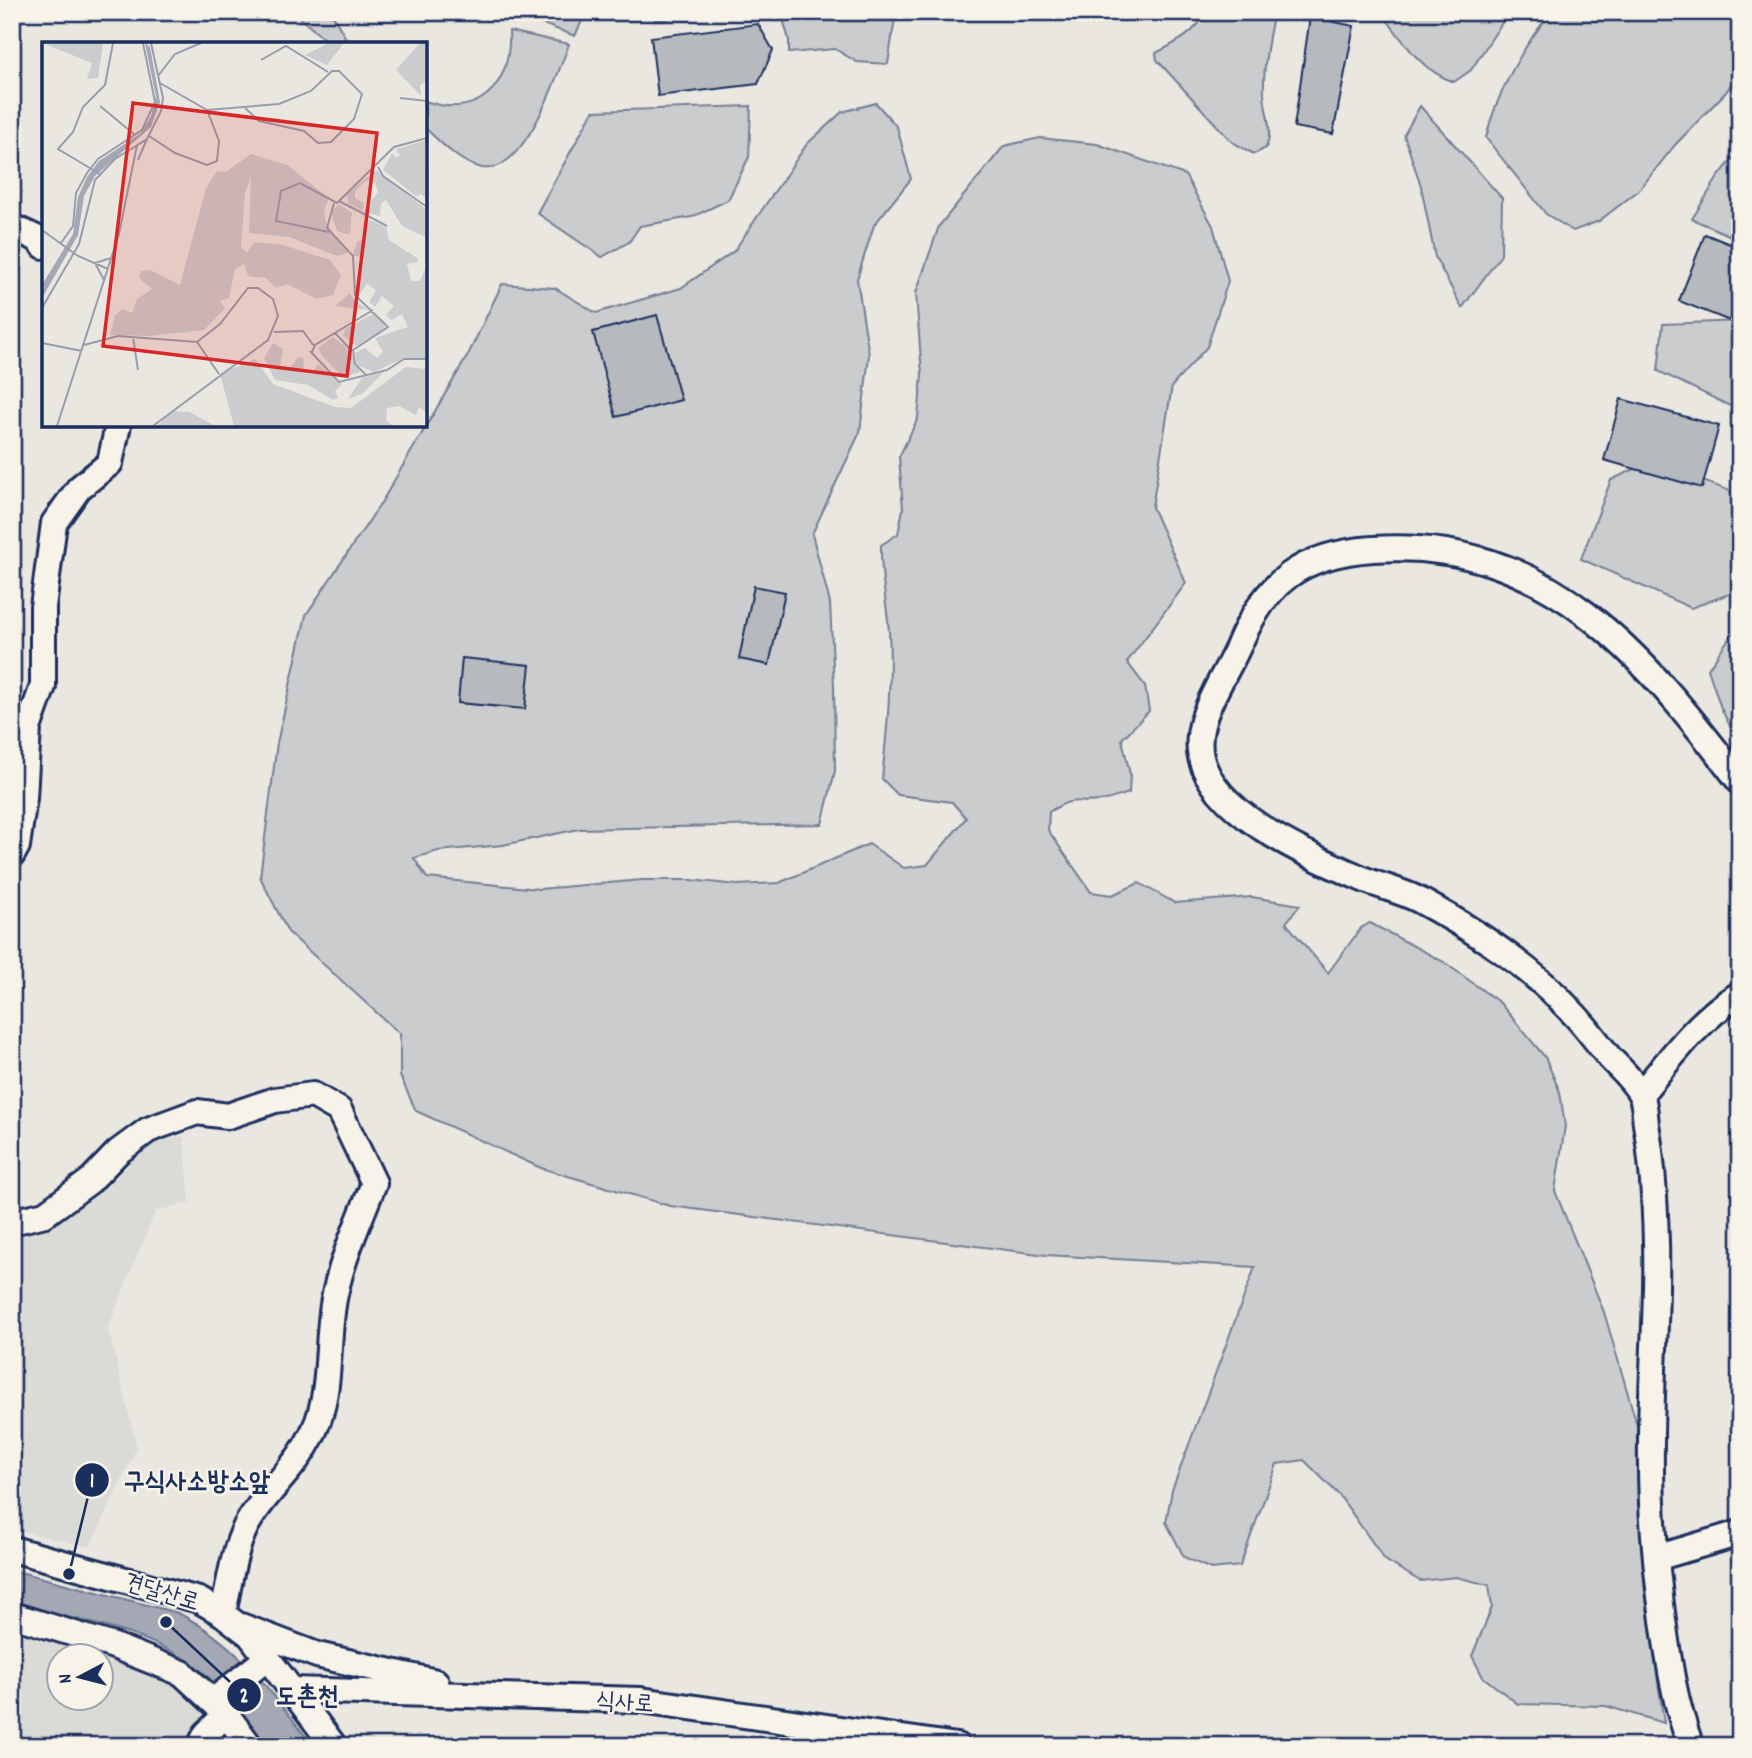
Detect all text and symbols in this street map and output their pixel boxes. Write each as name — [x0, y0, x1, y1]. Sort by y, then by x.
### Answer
inset map — [42, 42, 427, 427]
callout: 구식사소방소앞 — [75, 1456, 284, 1503]
text: 구식사소방소앞 — [124, 1465, 270, 1502]
text: 1 — [90, 1468, 94, 1498]
street label: 견달산로 — [119, 1566, 203, 1621]
north arrow — [46, 1642, 116, 1712]
callout: 도촌천 — [226, 1671, 352, 1718]
text: N — [53, 1672, 81, 1685]
text: 도촌천 — [276, 1680, 338, 1717]
text: 2 — [239, 1683, 249, 1713]
street label: 식사로 — [595, 1685, 655, 1723]

